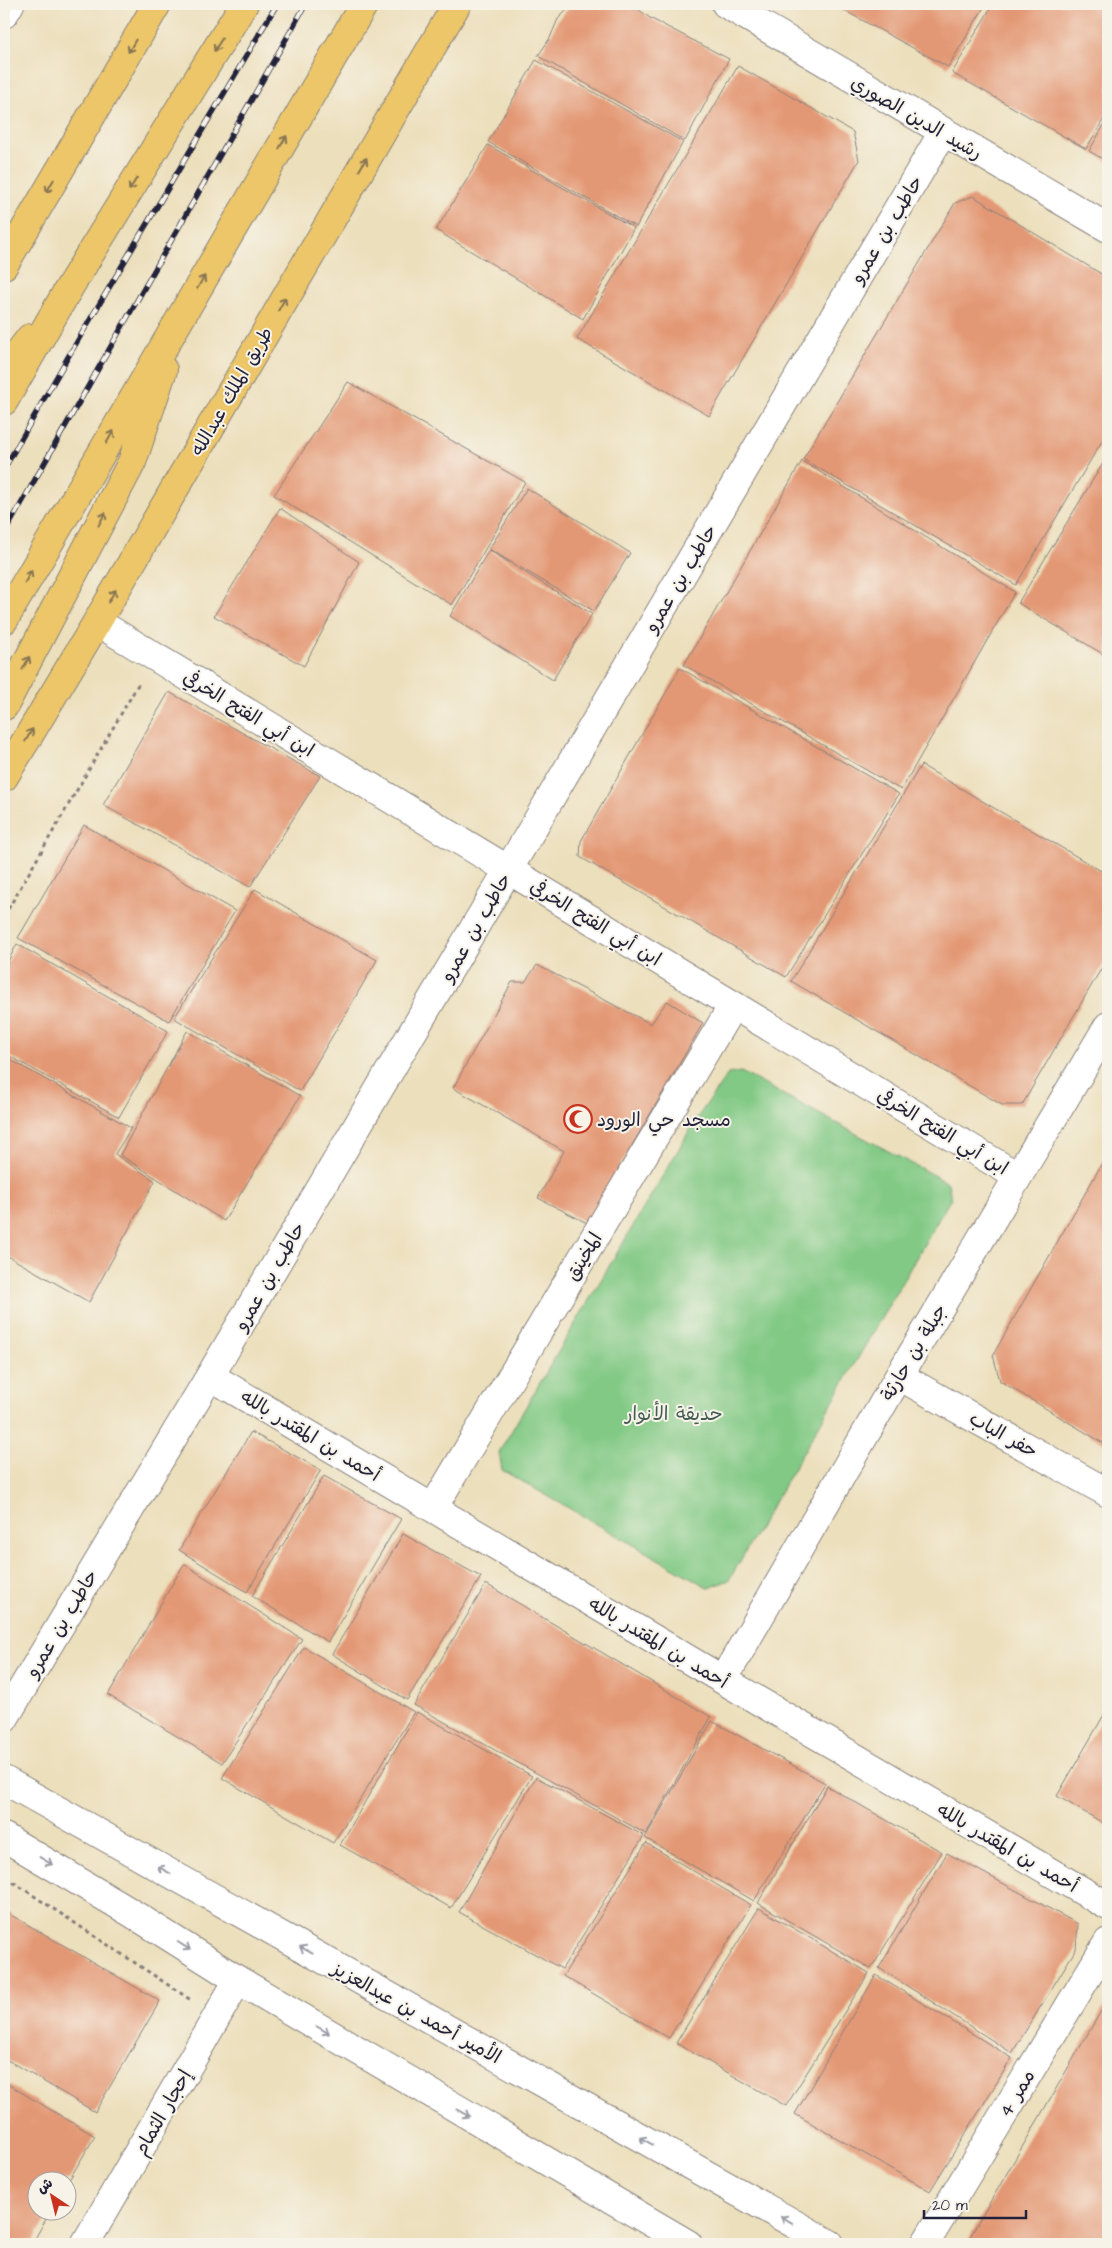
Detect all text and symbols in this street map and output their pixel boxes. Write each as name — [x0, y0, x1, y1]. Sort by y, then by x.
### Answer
one-way arrow — [127, 38, 137, 52]
one-way arrow — [213, 38, 223, 52]
street label: رشيد الدين الصوري — [845, 70, 987, 167]
one-way arrow — [279, 135, 289, 149]
one-way arrow — [359, 157, 369, 171]
street label: حاطب بن عمرو — [843, 171, 930, 291]
one-way arrow — [128, 176, 138, 190]
one-way arrow — [45, 179, 55, 193]
one-way arrow — [197, 275, 207, 289]
one-way arrow — [277, 297, 287, 312]
street label: طريق الملك عبدالله — [184, 322, 280, 461]
one-way arrow — [106, 431, 116, 445]
one-way arrow — [97, 512, 107, 527]
street label: حاطب بن عمرو — [637, 520, 724, 640]
one-way arrow — [24, 571, 34, 585]
one-way arrow — [107, 589, 117, 603]
one-way arrow — [21, 656, 31, 671]
street label: ابن أبي الفتح الخرفي — [176, 664, 319, 766]
one-way arrow — [24, 729, 34, 743]
street label: حاطب بن عمرو — [433, 868, 518, 989]
street label: ابن أبي الفتح الخرفي — [523, 873, 666, 975]
street label: ابن أبي الفتح الخرفي — [870, 1082, 1013, 1184]
mosque icon: مسجد حي الورود — [563, 1104, 593, 1134]
place label: مسجد حي الورود — [597, 1107, 731, 1136]
street label: حاطب بن عمرو — [227, 1217, 312, 1338]
street label: المخينق — [559, 1227, 609, 1286]
street label: جبلة بن حارثة — [875, 1299, 954, 1406]
street label: أحمد بن المقتدر بالله — [235, 1384, 386, 1489]
park label: حديقة الأنوار — [623, 1401, 723, 1428]
street label: حفر الباب — [964, 1405, 1042, 1465]
street label: حاطب بن عمرو — [18, 1565, 105, 1685]
street label: أحمد بن المقتدر بالله — [583, 1591, 734, 1696]
street label: أحمد بن المقتدر بالله — [932, 1797, 1083, 1900]
one-way arrow — [38, 1857, 52, 1867]
one-way arrow — [157, 1865, 171, 1875]
one-way arrow — [177, 1941, 191, 1951]
one-way arrow — [298, 1945, 313, 1955]
street label: الأمير أحمد بن عبدالعزيز — [325, 1955, 506, 2071]
one-way arrow — [316, 2026, 330, 2036]
street label: إحجار الثمام — [128, 2064, 199, 2161]
street label: ممر 4 — [992, 2065, 1042, 2123]
one-way arrow — [456, 2108, 470, 2118]
one-way arrow — [638, 2136, 653, 2146]
north arrow — [28, 2170, 78, 2220]
text: ش — [33, 2174, 57, 2199]
scale bar — [924, 2188, 1027, 2220]
text: 20 m — [932, 2195, 968, 2216]
one-way arrow — [781, 2215, 795, 2225]

